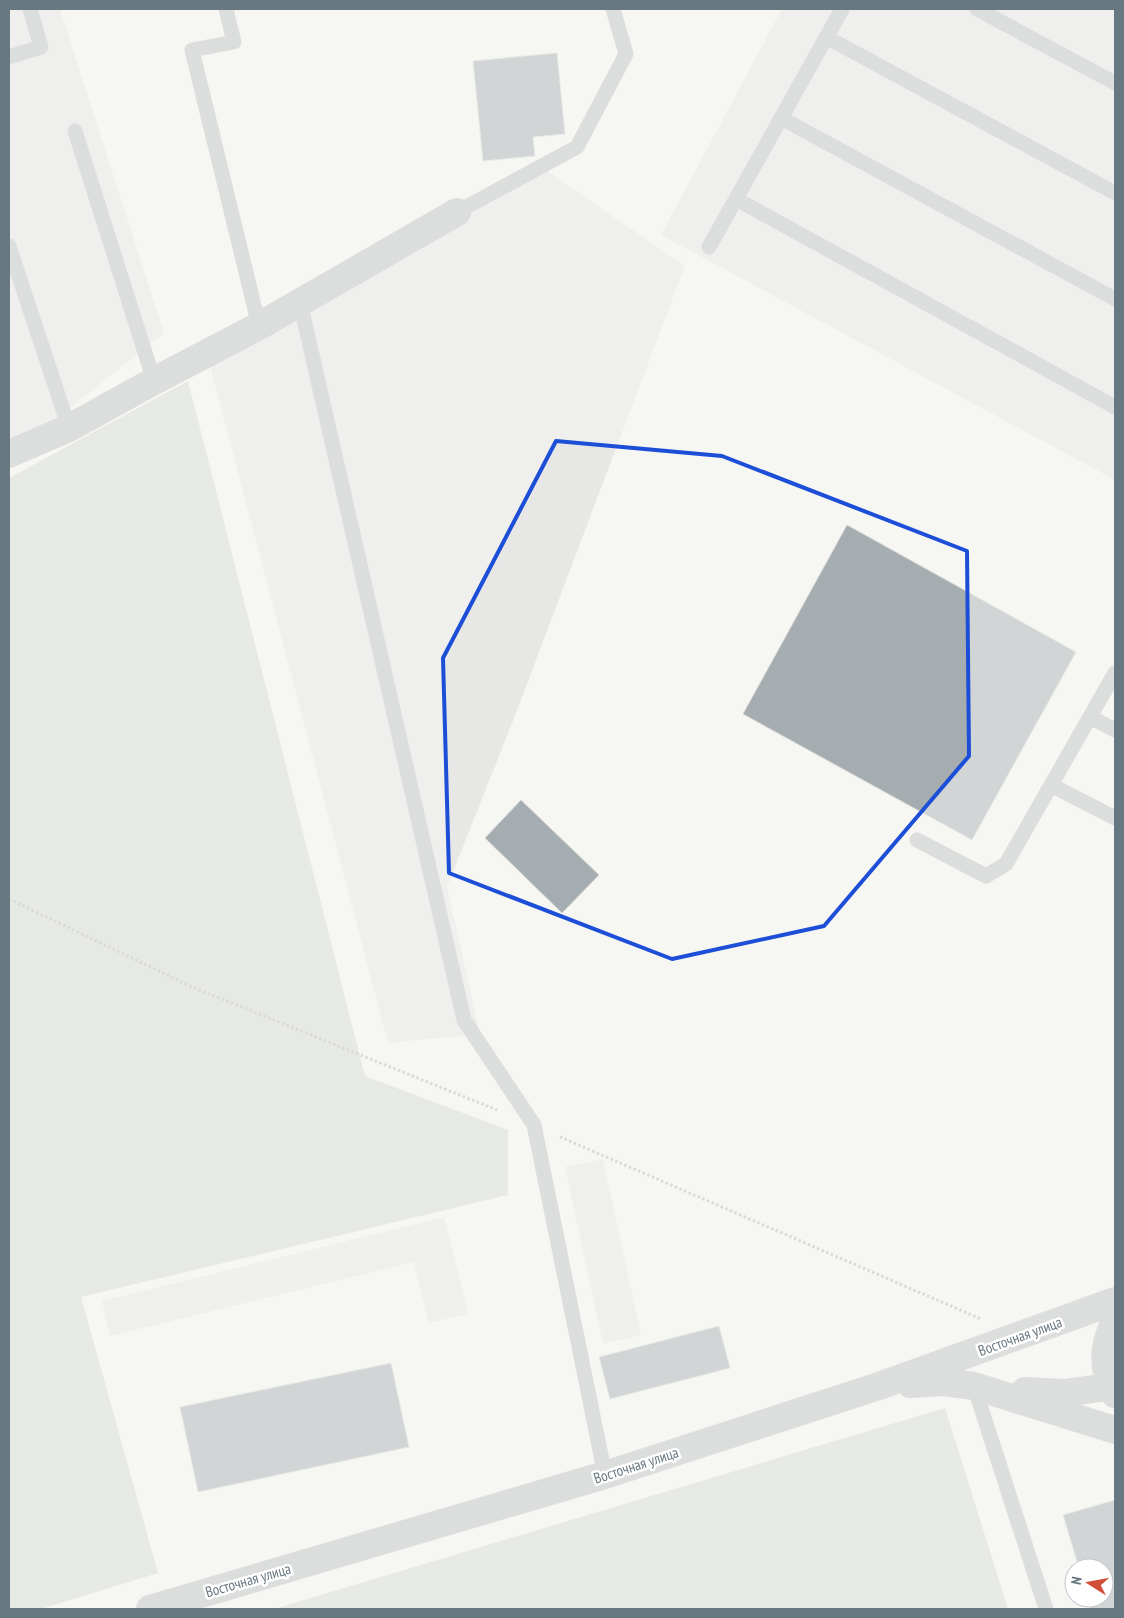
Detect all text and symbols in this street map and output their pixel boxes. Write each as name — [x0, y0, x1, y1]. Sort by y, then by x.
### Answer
street label: Восточная улица — [975, 1312, 1065, 1360]
street label: Восточная улица — [591, 1442, 681, 1488]
north arrow — [1064, 1558, 1114, 1608]
street label: Восточная улица — [203, 1559, 293, 1601]
text: N — [1067, 1575, 1086, 1586]

